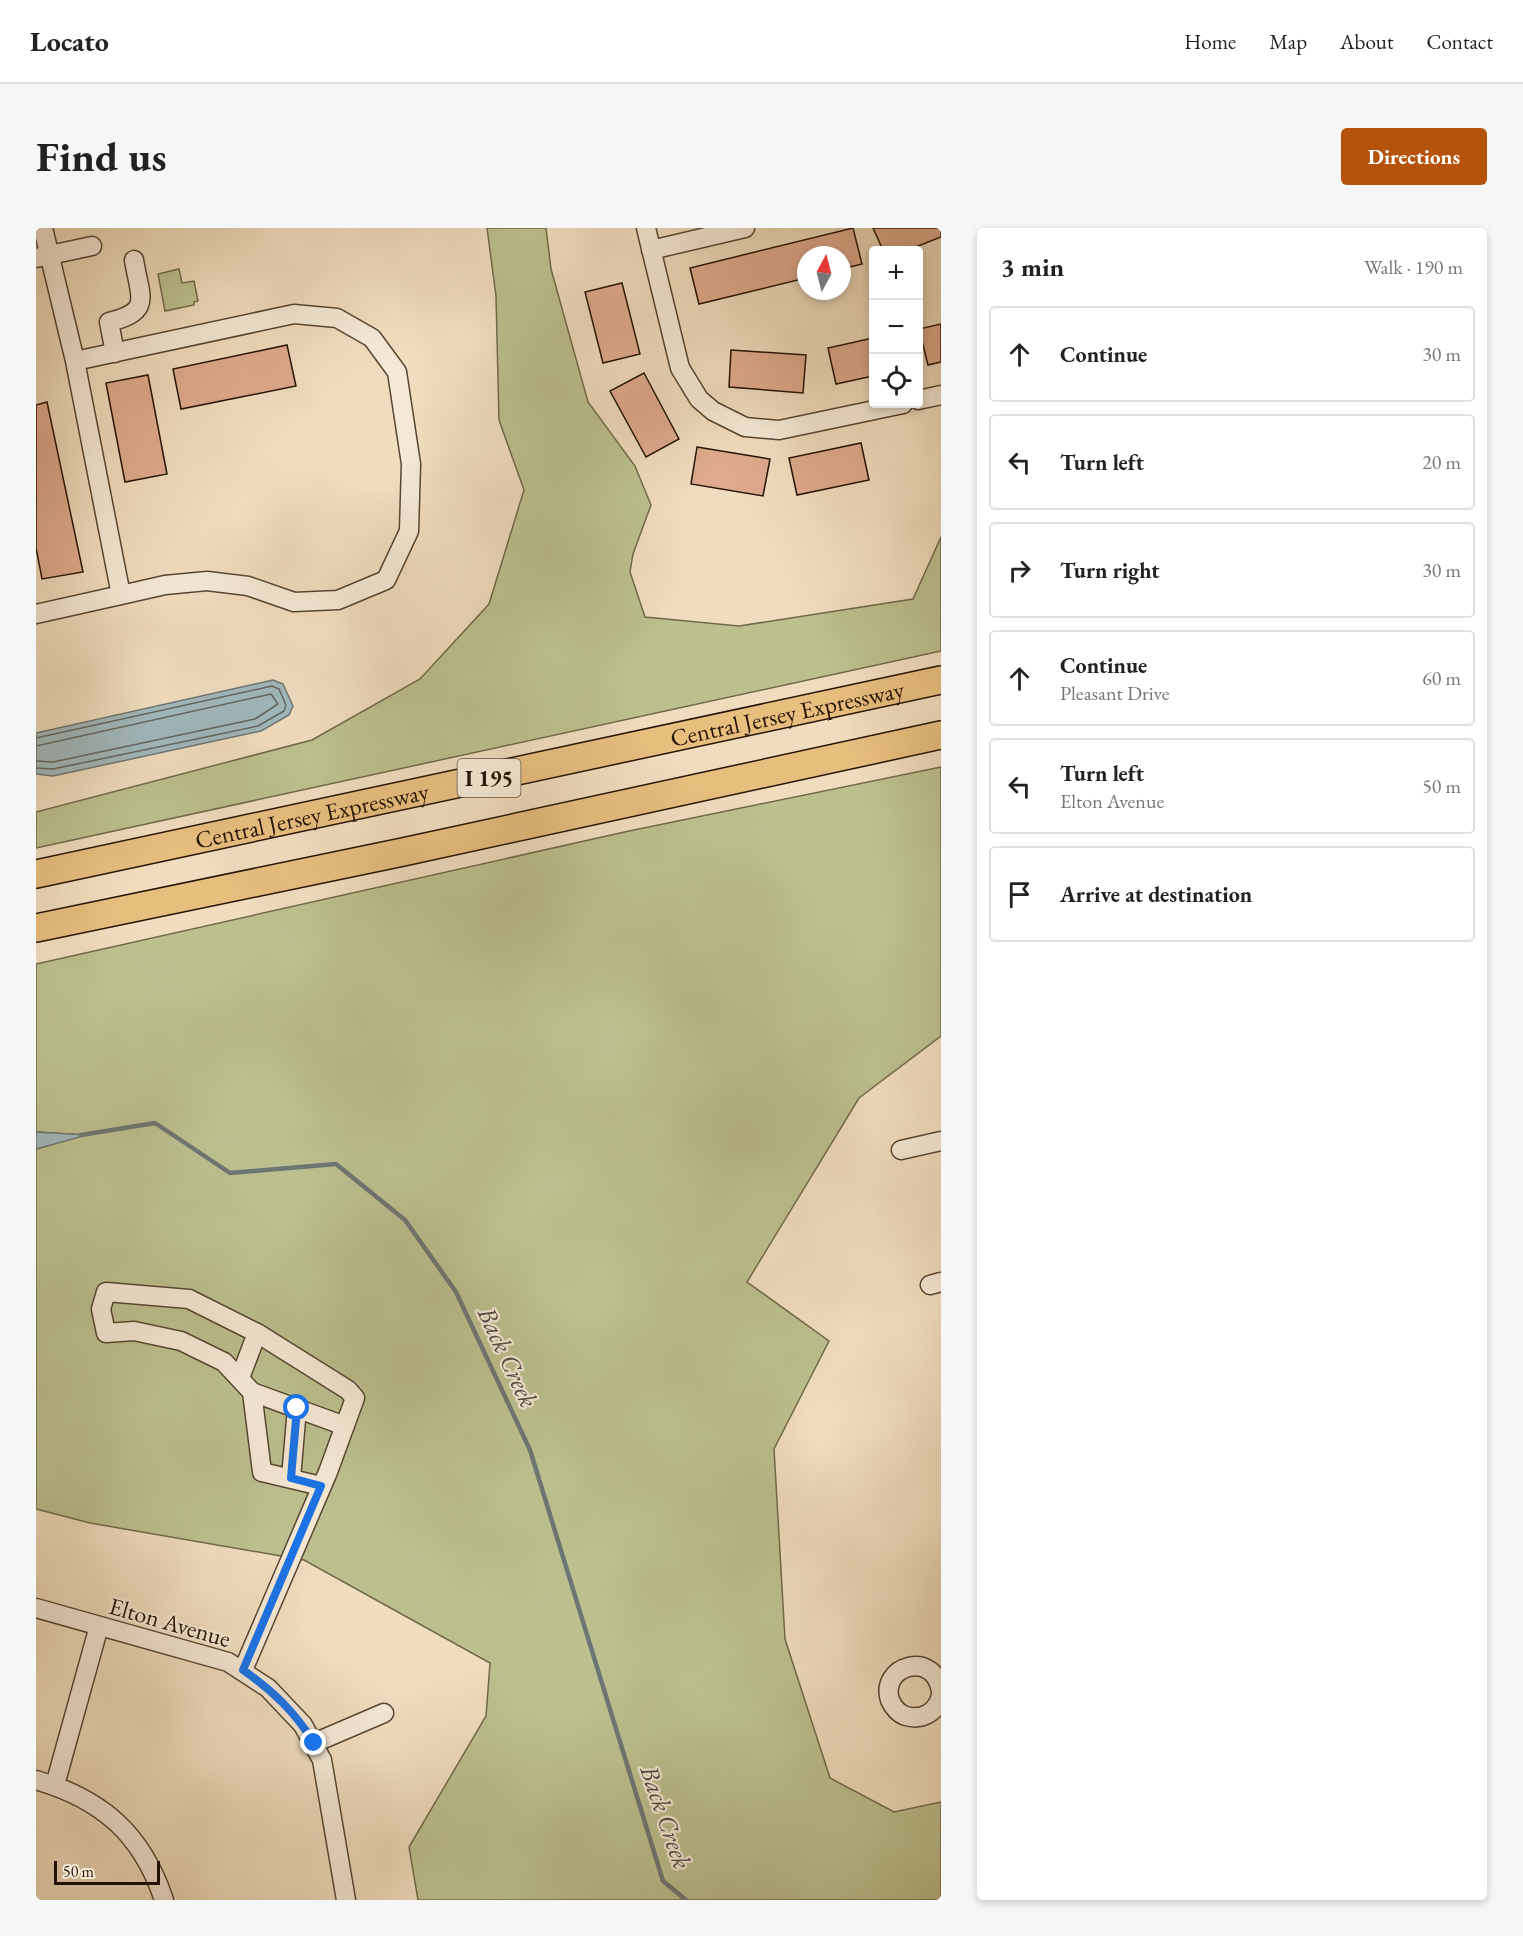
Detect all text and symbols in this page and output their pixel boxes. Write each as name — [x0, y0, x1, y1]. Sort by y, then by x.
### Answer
text: Locato — [30, 23, 109, 59]
text: Home — [1184, 28, 1236, 55]
text: Map — [1269, 28, 1307, 55]
text: About — [1340, 28, 1393, 55]
text: Contact — [1426, 28, 1493, 55]
button: Directions — [1341, 128, 1487, 185]
text: Find us — [36, 129, 167, 184]
north arrow — [797, 246, 851, 300]
map controls — [869, 246, 923, 408]
button: + — [869, 246, 923, 300]
text: 3 min — [1001, 250, 1064, 284]
text: Walk · 190 m — [1364, 254, 1463, 280]
button: − — [869, 300, 923, 354]
icon: ahead — [1003, 338, 1036, 371]
text: Continue — [1060, 340, 1147, 369]
text: 30 m — [1422, 341, 1461, 367]
button: locate — [869, 354, 923, 408]
icon: left — [1003, 446, 1036, 479]
text: Turn left — [1060, 448, 1144, 477]
text: 20 m — [1422, 449, 1461, 475]
icon: right — [1003, 554, 1036, 587]
text: Turn right — [1060, 556, 1159, 585]
text: 30 m — [1422, 557, 1461, 583]
text: Continue — [1060, 651, 1147, 680]
icon: ahead — [1003, 662, 1036, 695]
text: 60 m — [1422, 665, 1461, 691]
street label: Central Jersey Expressway — [667, 673, 907, 753]
text: Pleasant Drive — [1060, 680, 1170, 706]
road number: I 195 — [458, 759, 520, 797]
text: Turn left — [1060, 759, 1144, 788]
icon: left — [1003, 770, 1036, 803]
text: 50 m — [1422, 773, 1461, 799]
street label: Central Jersey Expressway — [192, 775, 432, 855]
text: Elton Avenue — [1060, 788, 1164, 814]
icon: arrive — [1003, 878, 1036, 911]
text: Arrive at destination — [1060, 880, 1252, 909]
water label: Back Creek — [469, 1300, 546, 1413]
route start — [283, 1394, 309, 1420]
street label: Elton Avenue — [106, 1590, 234, 1654]
route end — [300, 1729, 326, 1755]
water label: Back Creek — [632, 1760, 700, 1873]
scale bar — [54, 1858, 160, 1886]
text: 50 m — [63, 1861, 94, 1882]

